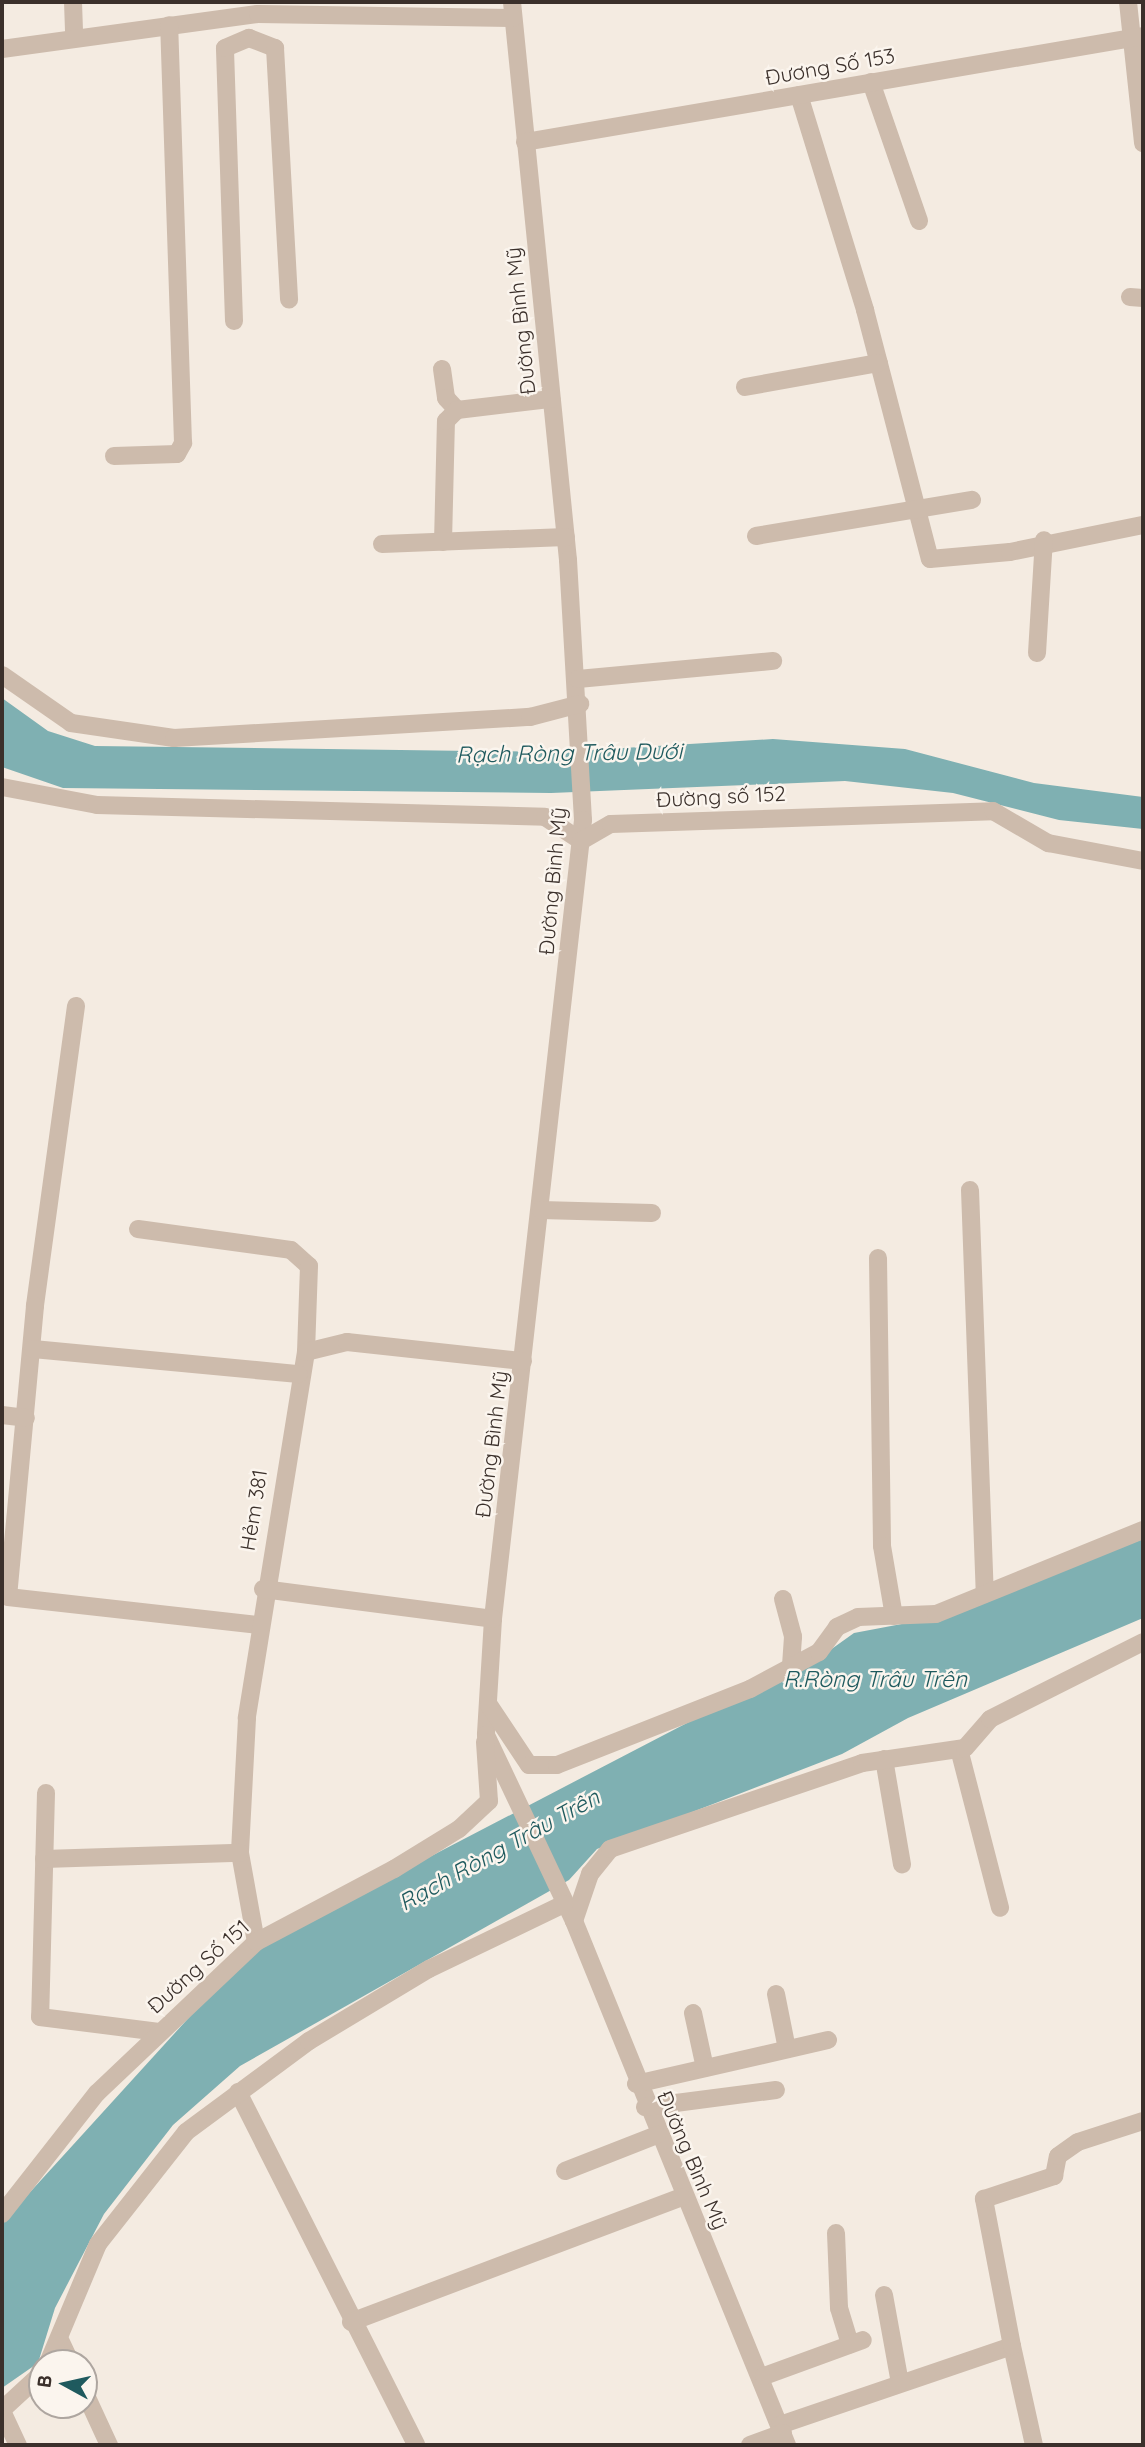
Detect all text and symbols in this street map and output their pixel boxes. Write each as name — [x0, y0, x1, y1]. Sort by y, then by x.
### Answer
street label: Đương Số 153 — [763, 42, 897, 90]
street label: Đường Bình Mỹ — [500, 246, 540, 396]
water label: Rạch Ròng Trâu Dưới — [456, 737, 682, 769]
street label: Đường số 152 — [656, 780, 786, 812]
street label: Đường Bình Mỹ — [533, 806, 571, 956]
street label: Đường Bình Mỹ — [469, 1369, 513, 1519]
street label: Hẻm 381 — [234, 1468, 272, 1552]
water label: R.Ròng Trâu Trên — [783, 1665, 967, 1693]
water label: Rạch Ròng Trâu Trên — [394, 1783, 604, 1917]
street label: Đường Số 151 — [142, 1914, 254, 2018]
street label: Đường Bình Mỹ — [652, 2087, 734, 2233]
north arrow — [28, 2349, 98, 2419]
text: B — [31, 2374, 57, 2389]

